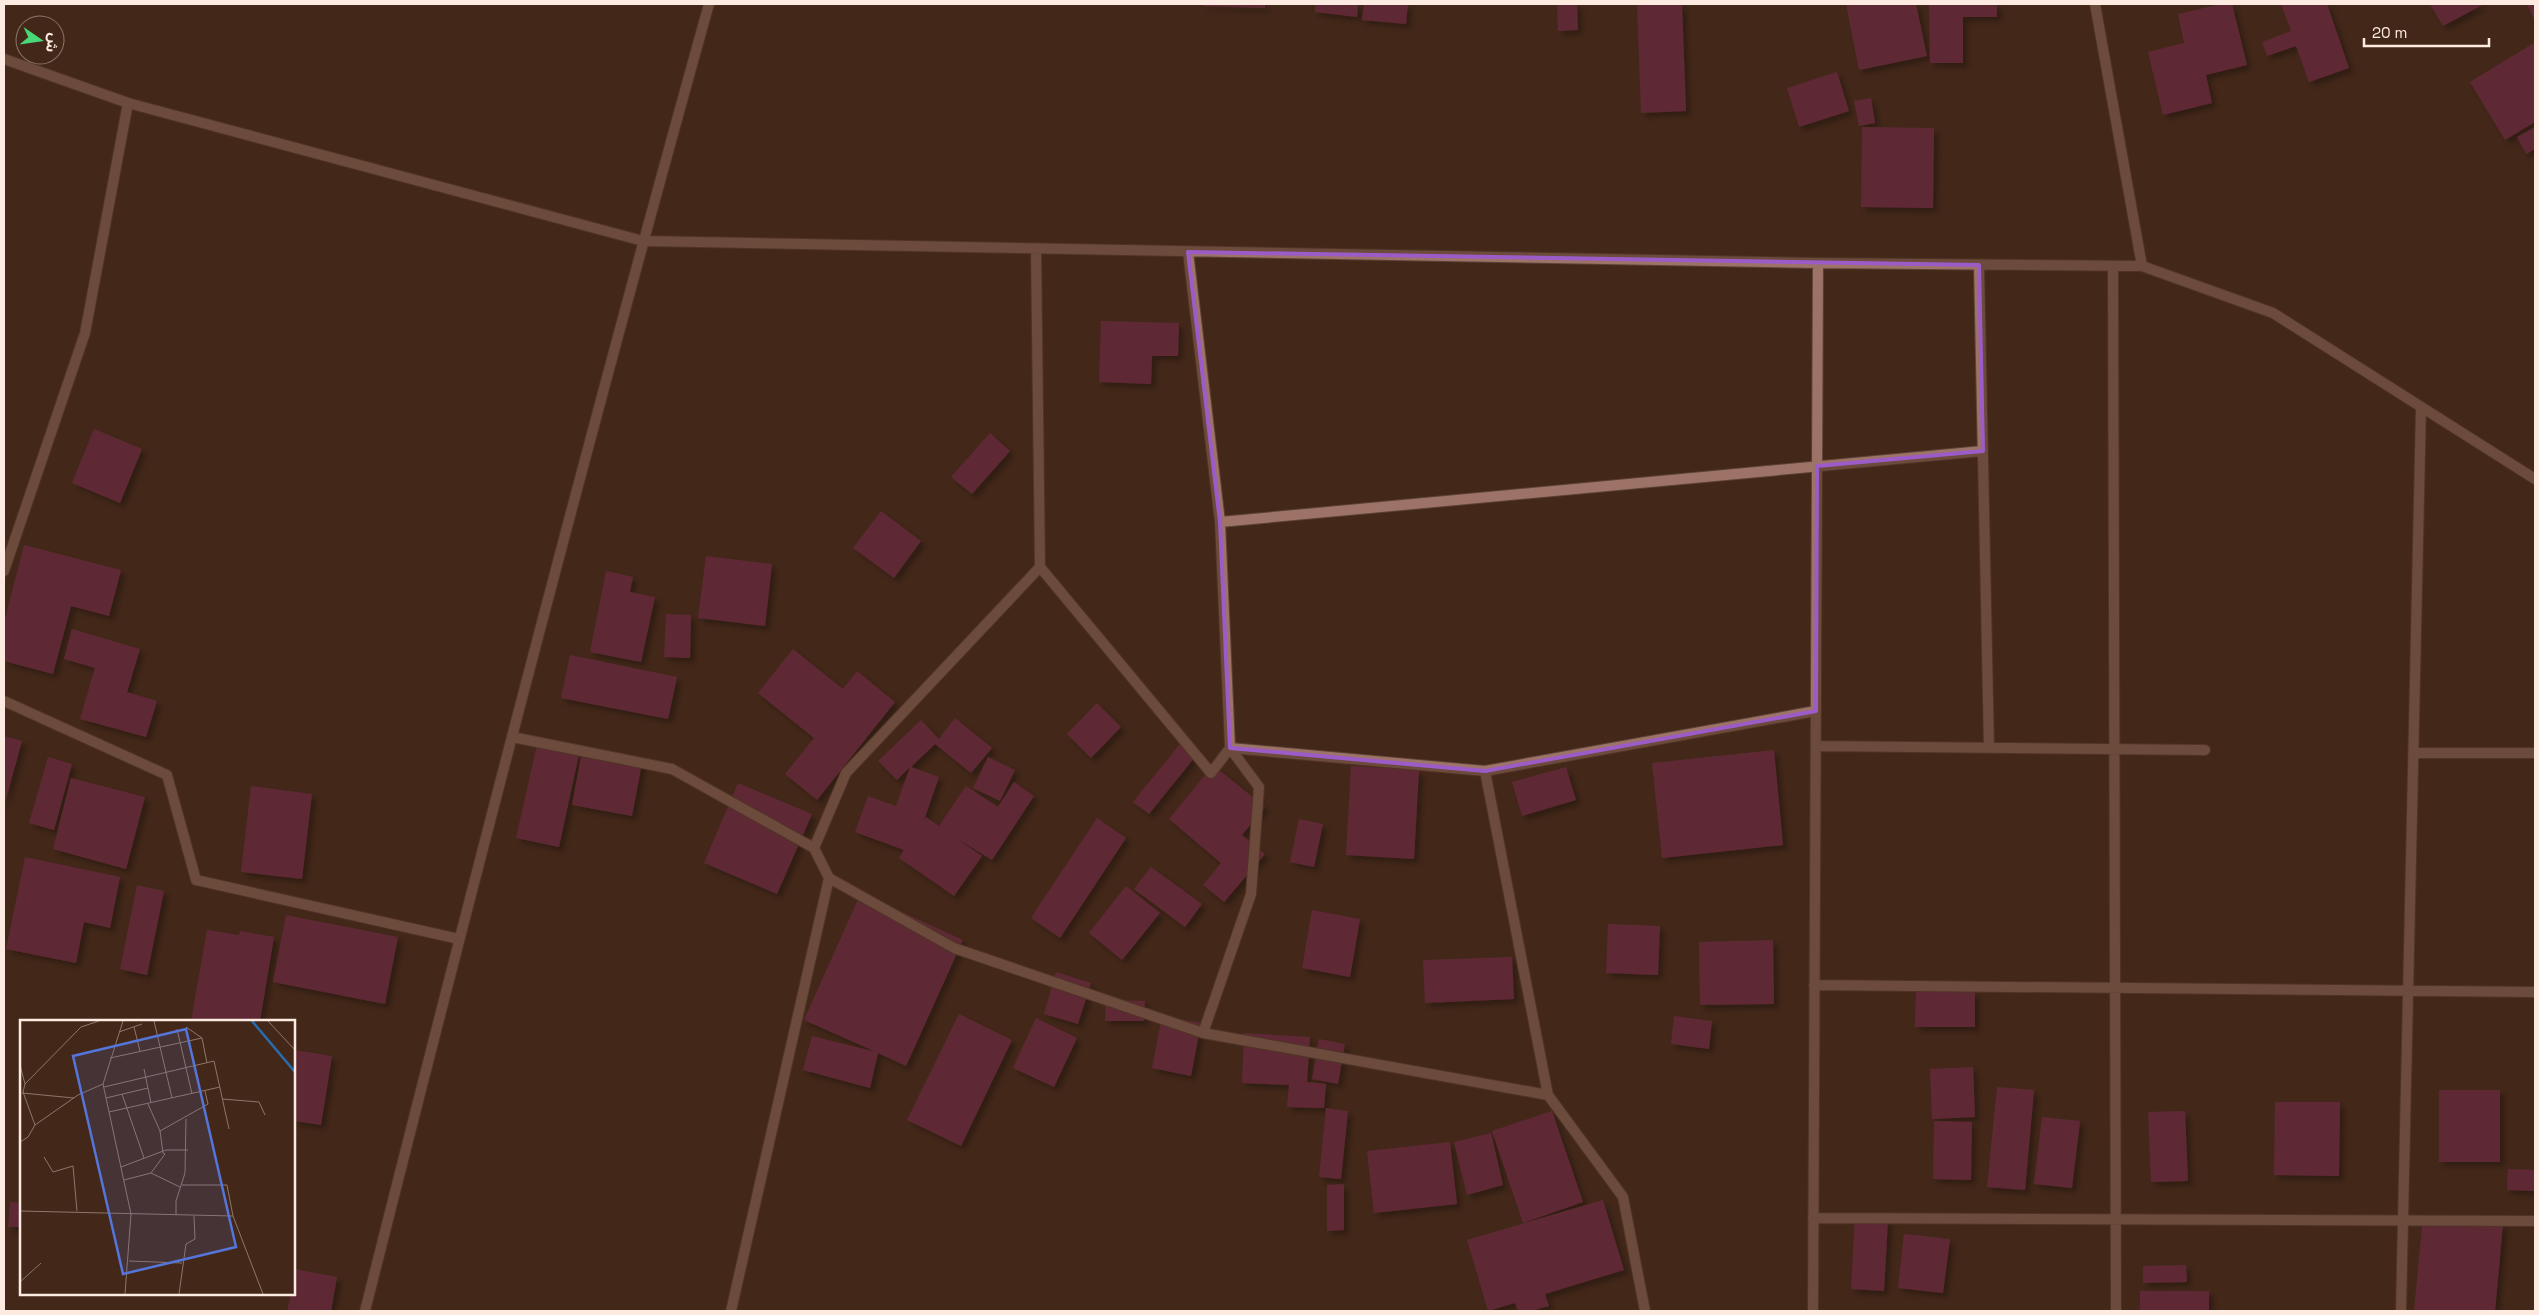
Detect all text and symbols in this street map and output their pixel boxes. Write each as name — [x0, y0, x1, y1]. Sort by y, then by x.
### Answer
north arrow — [15, 15, 65, 65]
scale bar — [2364, 15, 2489, 47]
text: 20 m — [2372, 23, 2407, 42]
text: ش — [42, 32, 64, 54]
inset map — [20, 1020, 295, 1295]

